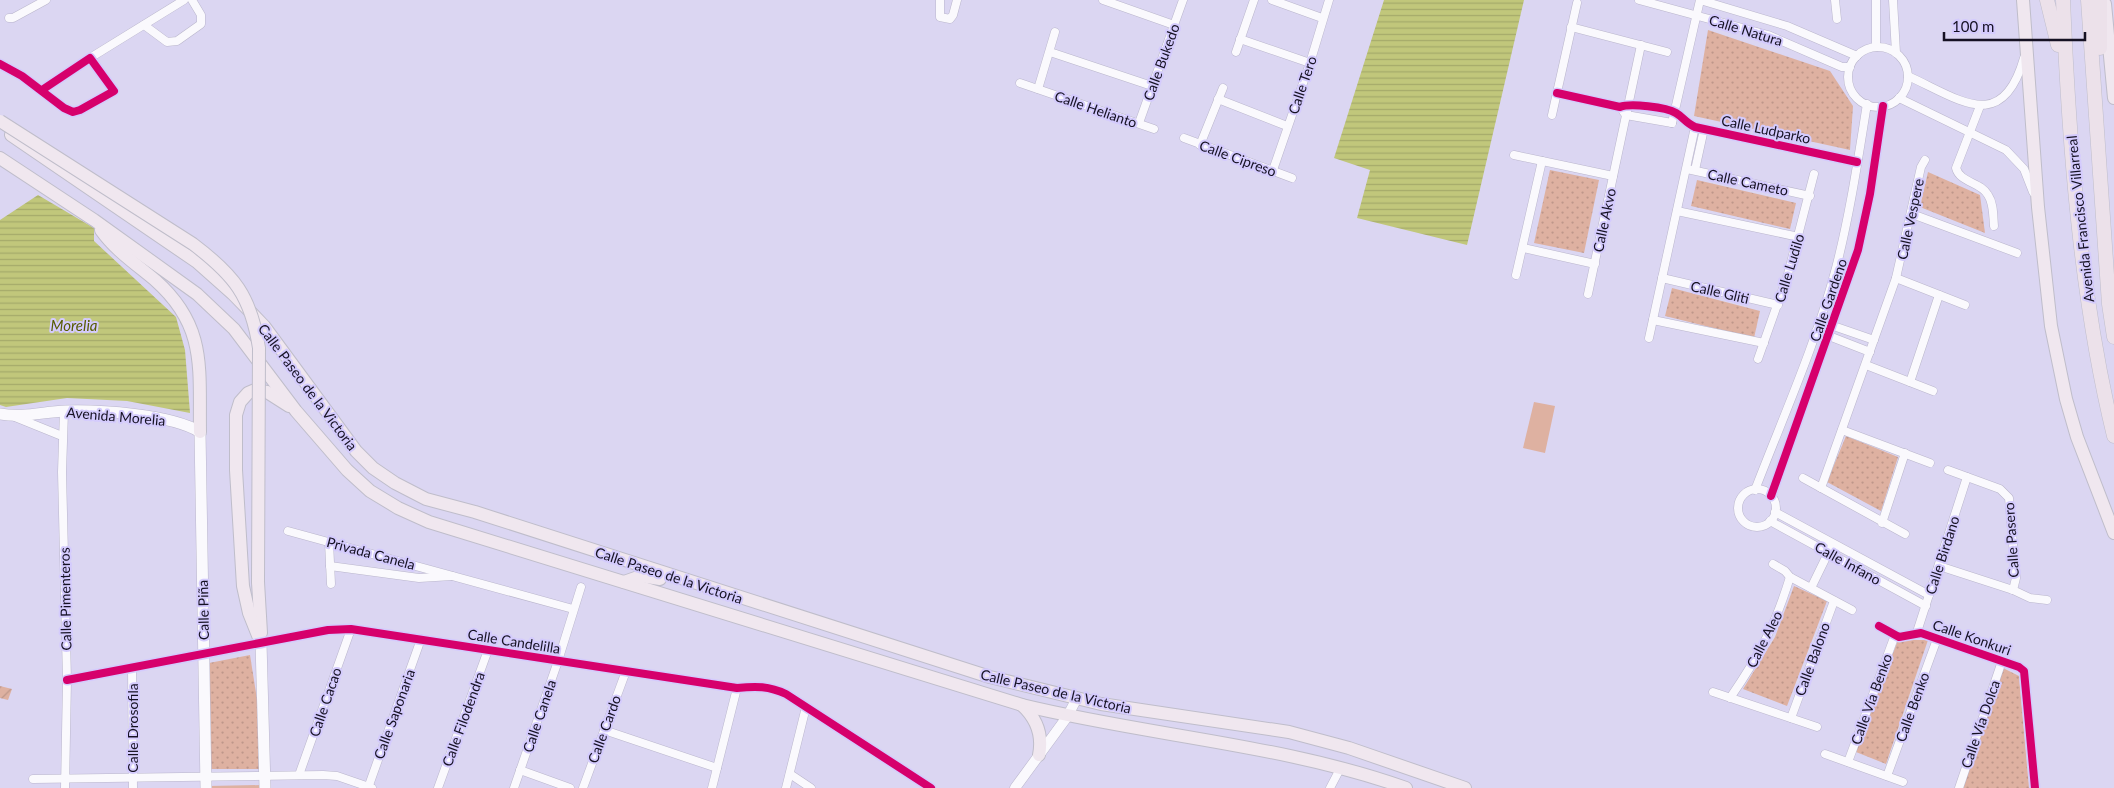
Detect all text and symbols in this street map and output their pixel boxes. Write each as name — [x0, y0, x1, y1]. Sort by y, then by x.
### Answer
scale bar — [1944, 10, 2085, 42]
street label: Calle Natura — [1707, 11, 1785, 49]
text: 100 m — [1952, 17, 1994, 35]
street label: Calle Bukedo — [1139, 21, 1183, 103]
street label: Calle Tero — [1284, 54, 1320, 116]
street label: Calle Helianto — [1053, 87, 1139, 131]
street label: Calle Ludparko — [1720, 111, 1812, 147]
street label: Avenida Francisco Villarreal — [2063, 135, 2097, 303]
street label: Calle Cipreso — [1197, 136, 1279, 180]
street label: Calle Cameto — [1706, 165, 1790, 199]
street label: Calle Vespere — [1893, 177, 1927, 261]
street label: Calle Akvo — [1589, 186, 1619, 254]
street label: Calle Ludilo — [1771, 232, 1808, 304]
street label: Calle Gardeno — [1806, 256, 1850, 344]
street label: Calle Gliti — [1689, 277, 1751, 307]
water label: Morelia — [50, 316, 98, 334]
street label: Calle Paseo de la Victoria — [255, 320, 361, 454]
street label: Avenida Morelia — [66, 403, 166, 429]
street label: Calle Pasero — [2000, 502, 2022, 578]
street label: Calle Birdano — [1921, 514, 1963, 596]
street label: Privada Canela — [325, 533, 417, 573]
street label: Calle Infano — [1812, 538, 1884, 588]
street label: Calle Paseo de la Victoria — [593, 543, 745, 607]
street label: Calle Pimenteros — [56, 547, 74, 651]
street label: Calle Piña — [194, 580, 212, 640]
street label: Calle Aleo — [1742, 608, 1786, 670]
street label: Calle Konkuri — [1931, 616, 2013, 658]
street label: Calle Balono — [1791, 620, 1833, 698]
street label: Calle Candelilla — [467, 625, 562, 657]
street label: Calle Vía Benko — [1847, 651, 1895, 747]
street label: Calle Cacao — [305, 665, 345, 739]
street label: Calle Paseo de la Victoria — [979, 665, 1133, 717]
street label: Calle Saponaria — [370, 667, 418, 761]
street label: Calle Filodendra — [438, 669, 488, 769]
street label: Calle Benko — [1892, 670, 1932, 744]
street label: Calle Canela — [519, 677, 559, 755]
street label: Calle Vía Dolca — [1957, 678, 2003, 770]
street label: Calle Drosofila — [124, 683, 141, 773]
street label: Calle Cardo — [584, 693, 624, 765]

